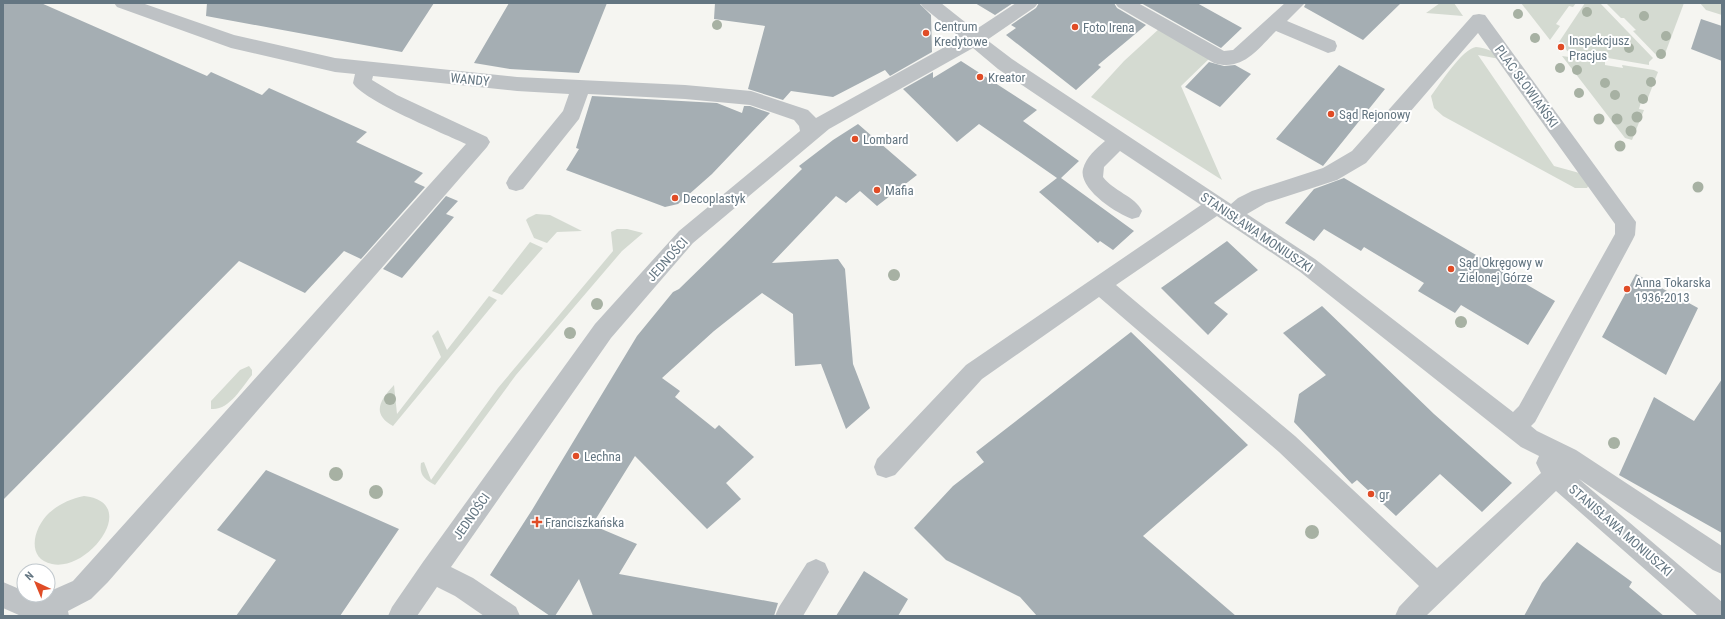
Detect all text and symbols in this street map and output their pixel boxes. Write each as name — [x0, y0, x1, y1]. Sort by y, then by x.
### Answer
place label: Centrum Kredytowe — [934, 19, 988, 49]
place label: Foto Irena — [1083, 20, 1135, 35]
marker: Foto Irena — [1070, 22, 1080, 32]
marker: Centrum Kredytowe — [921, 28, 931, 38]
place label: Inspekcjusz Pracjus — [1569, 33, 1630, 63]
street label: PLAC SŁOWIAŃSKI — [1492, 42, 1561, 130]
marker: Inspekcjusz Pracjus — [1556, 42, 1566, 52]
street label: WANDY — [450, 70, 490, 89]
place label: Kreator — [988, 70, 1025, 85]
marker: Kreator — [975, 72, 985, 82]
place label: Sąd Rejonowy — [1339, 107, 1411, 122]
marker: Sąd Rejonowy — [1326, 109, 1336, 119]
place label: Lombard — [863, 132, 908, 147]
marker: Lombard — [850, 134, 860, 144]
place label: Mafia — [885, 183, 914, 198]
marker: Mafia — [872, 185, 882, 195]
street label: STANISŁAWA MONIUSZKI — [1198, 189, 1316, 276]
place label: Decoplastyk — [683, 191, 746, 206]
marker: Decoplastyk — [670, 193, 680, 203]
street label: JEDNOŚCI — [644, 234, 691, 284]
place label: Sąd Okręgowy w Zielonej Górze — [1459, 255, 1544, 285]
marker: Sąd Okręgowy w Zielonej Górze — [1446, 264, 1456, 274]
place label: Anna Tokarska 1936-2013 — [1635, 275, 1711, 305]
marker: Anna Tokarska 1936-2013 — [1622, 284, 1632, 294]
place label: Lechna — [584, 449, 621, 464]
marker: Lechna — [571, 451, 581, 461]
street label: STANISŁAWA MONIUSZKI — [1566, 481, 1675, 579]
place label: gr — [1379, 487, 1389, 502]
marker: gr — [1366, 489, 1376, 499]
street label: JEDNOŚCI — [450, 490, 493, 542]
place label: Franciszkańska — [545, 515, 624, 530]
marker: Franciszkańska — [532, 517, 542, 527]
north arrow — [16, 563, 56, 603]
text: N — [22, 569, 37, 583]

